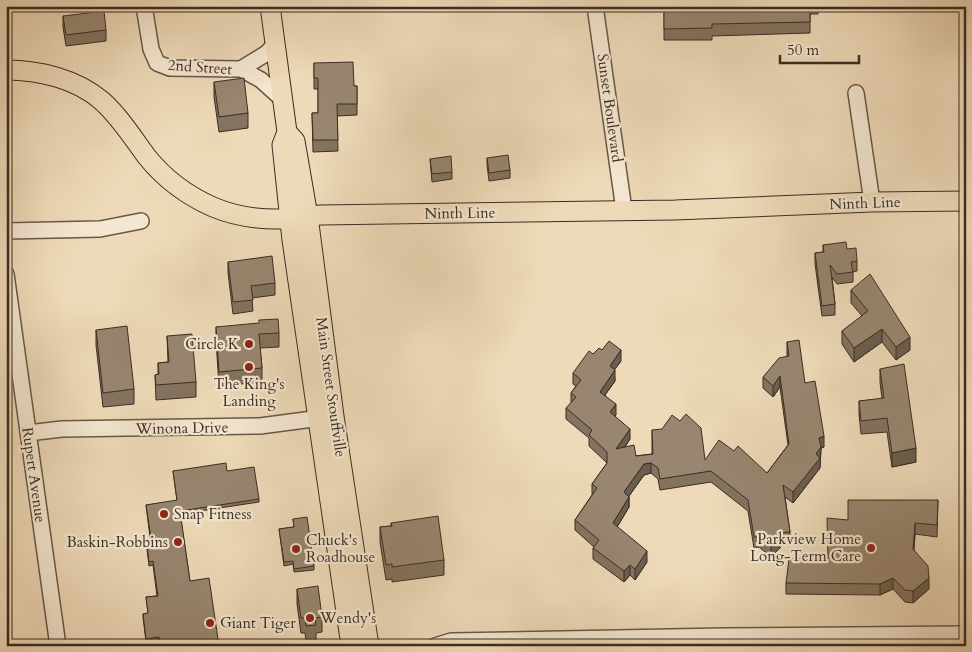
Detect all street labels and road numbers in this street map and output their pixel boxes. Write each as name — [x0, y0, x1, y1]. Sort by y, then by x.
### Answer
street label: Sunset Boulevard — [592, 52, 628, 164]
street label: 2nd Street — [167, 55, 233, 79]
street label: Ninth Line — [829, 192, 901, 214]
street label: Ninth Line — [424, 202, 496, 224]
street label: Main Street Stouffville — [311, 316, 351, 459]
street label: Winona Drive — [134, 417, 229, 439]
street label: Rupert Avenue — [17, 426, 51, 524]

